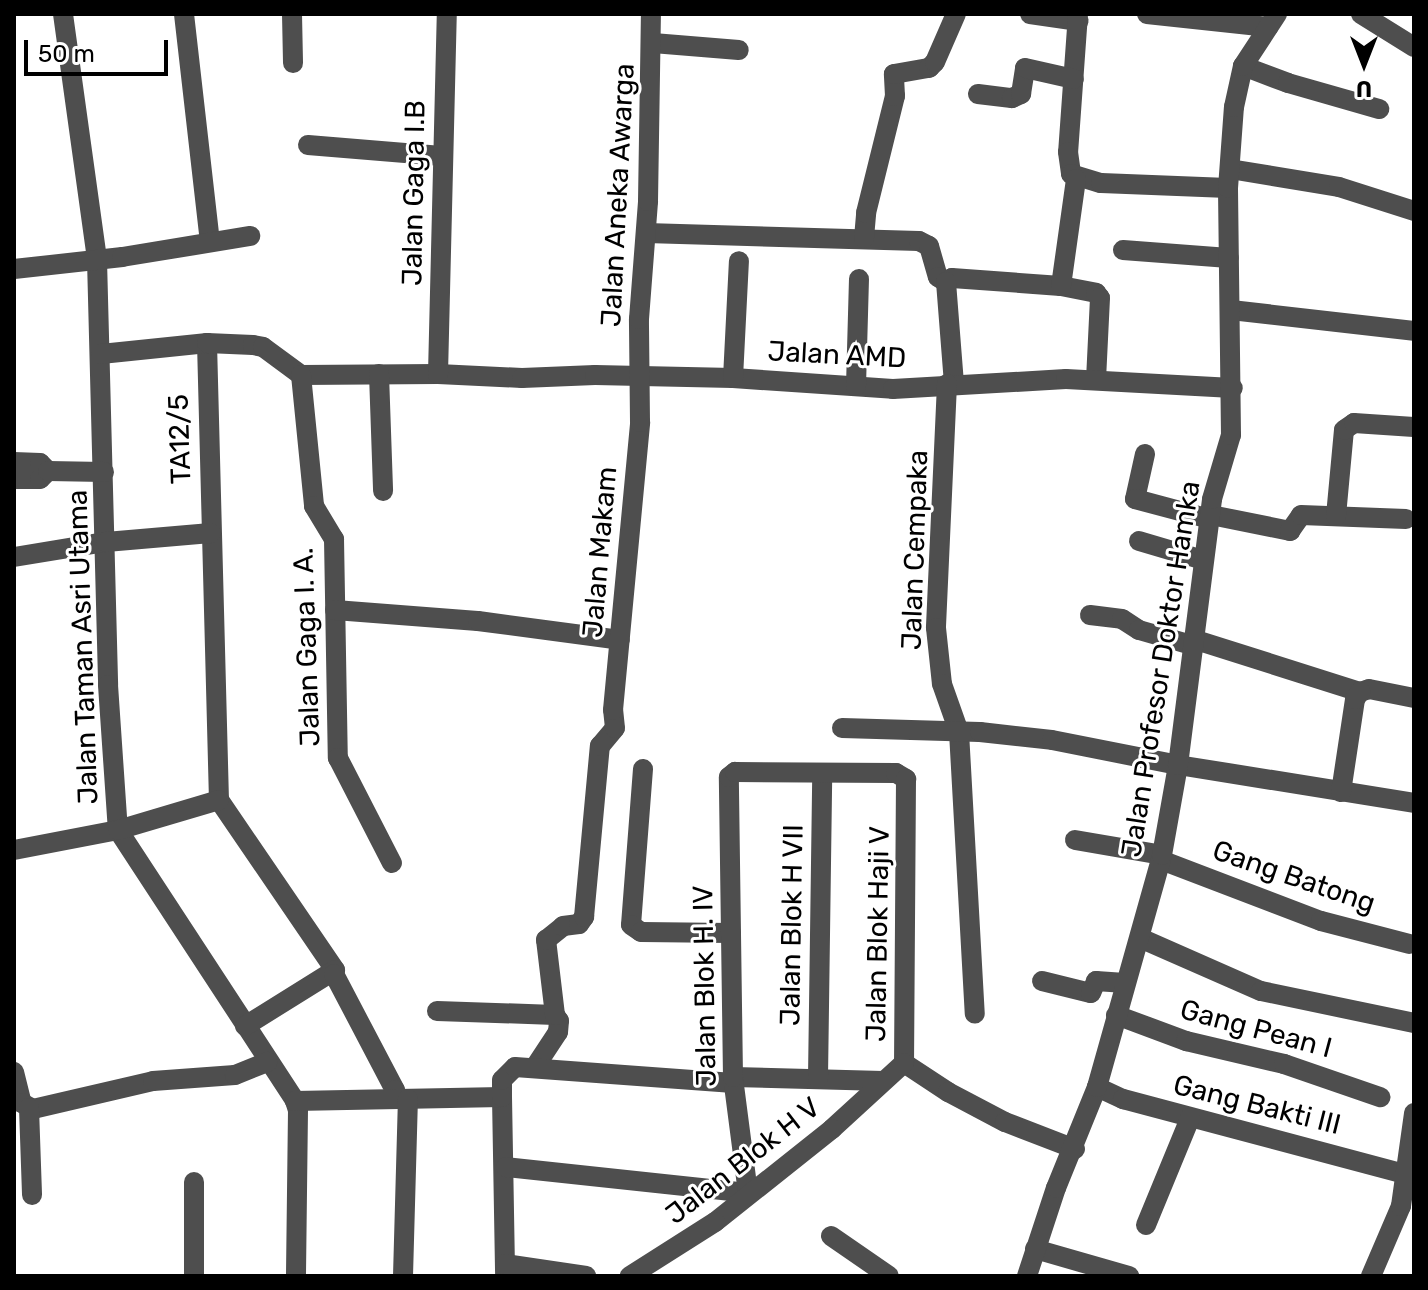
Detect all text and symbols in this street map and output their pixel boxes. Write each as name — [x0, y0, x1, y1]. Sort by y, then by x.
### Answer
scale bar — [28, 24, 172, 74]
north arrow — [1324, 24, 1404, 104]
text: 50 m — [38, 40, 95, 68]
street label: Jalan Aneka Awarga — [594, 62, 642, 328]
text: U — [1356, 75, 1372, 102]
street label: Jalan Gaga I.B — [396, 100, 432, 286]
street label: Jalan AMD — [766, 335, 908, 375]
street label: TA12/5 — [162, 393, 198, 485]
street label: Jalan Cempaka — [895, 449, 935, 651]
street label: Jalan Makam — [576, 465, 624, 639]
street label: Jalan Profesor Doktor Hamka — [1115, 478, 1207, 860]
street label: Jalan Taman Asri Utama — [61, 488, 105, 806]
street label: Jalan Gaga I. A. — [287, 547, 327, 747]
street label: Jalan Blok H VII — [773, 823, 811, 1027]
street label: Jalan Blok Haji V — [859, 825, 897, 1043]
street label: Gang Batong — [1208, 833, 1380, 921]
street label: Jalan Blok H. IV — [686, 885, 724, 1087]
street label: Gang Pean I — [1177, 993, 1335, 1065]
street label: Gang Bakti III — [1170, 1068, 1344, 1142]
street label: Jalan Blok H V — [659, 1090, 827, 1232]

